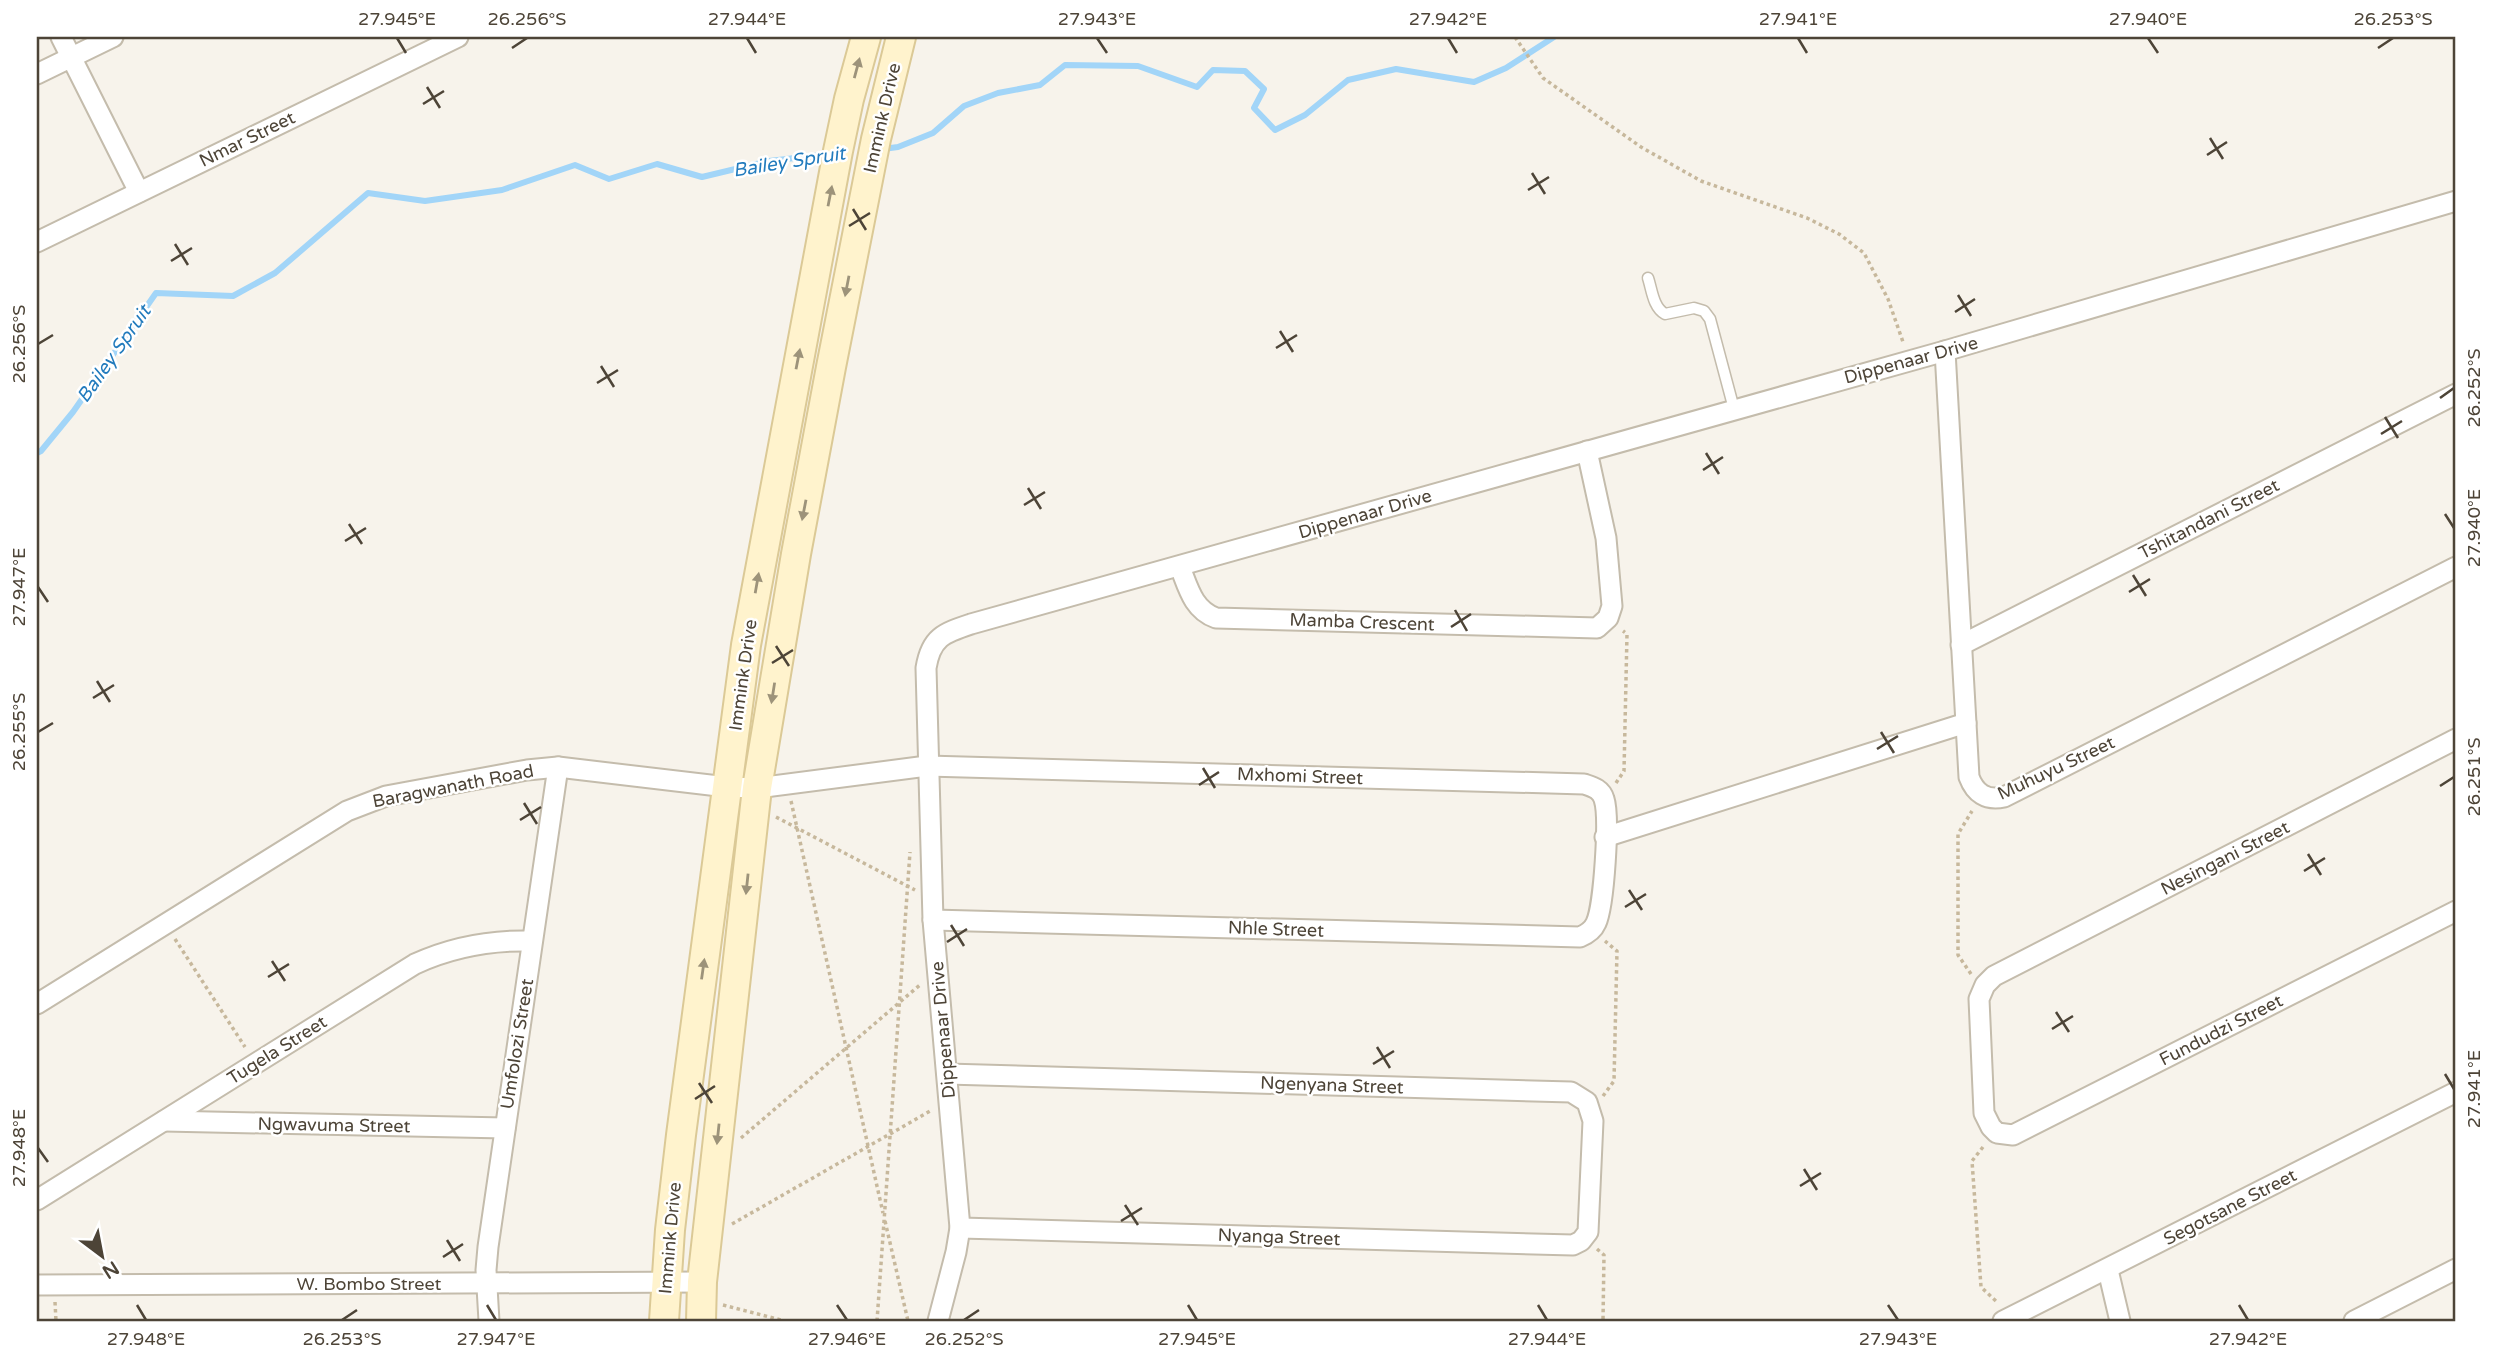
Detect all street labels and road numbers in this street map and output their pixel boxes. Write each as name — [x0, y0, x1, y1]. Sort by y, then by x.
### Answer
street label: Immink Drive — [859, 61, 905, 175]
street label: Nmar Street — [195, 106, 299, 172]
street label: Dippenaar Drive — [1842, 332, 1980, 388]
street label: Tshitandani Street — [2135, 474, 2283, 564]
street label: Dippenaar Drive — [1296, 484, 1434, 544]
street label: Mamba Crescent — [1289, 608, 1435, 636]
street label: Immink Drive — [724, 618, 762, 732]
street label: Muhuyu Street — [1994, 731, 2118, 805]
street label: Baragwanath Road — [370, 760, 536, 812]
street label: Mxhomi Street — [1237, 763, 1364, 789]
street label: Nesingani Street — [2157, 816, 2293, 900]
street label: Nhle Street — [1228, 916, 1324, 942]
street label: Dippenaar Drive — [926, 960, 960, 1100]
street label: Umfolozi Street — [496, 977, 538, 1111]
street label: Fundudzi Street — [2156, 989, 2286, 1071]
street label: Tugela Street — [223, 1011, 331, 1089]
street label: Ngenyana Street — [1260, 1072, 1404, 1099]
street label: Ngwavuma Street — [257, 1113, 411, 1137]
street label: Segotsane Street — [2160, 1164, 2300, 1250]
street label: Immink Drive — [654, 1181, 686, 1295]
street label: Nyanga Street — [1217, 1224, 1341, 1250]
street label: W. Bombo Street — [297, 1273, 442, 1295]

